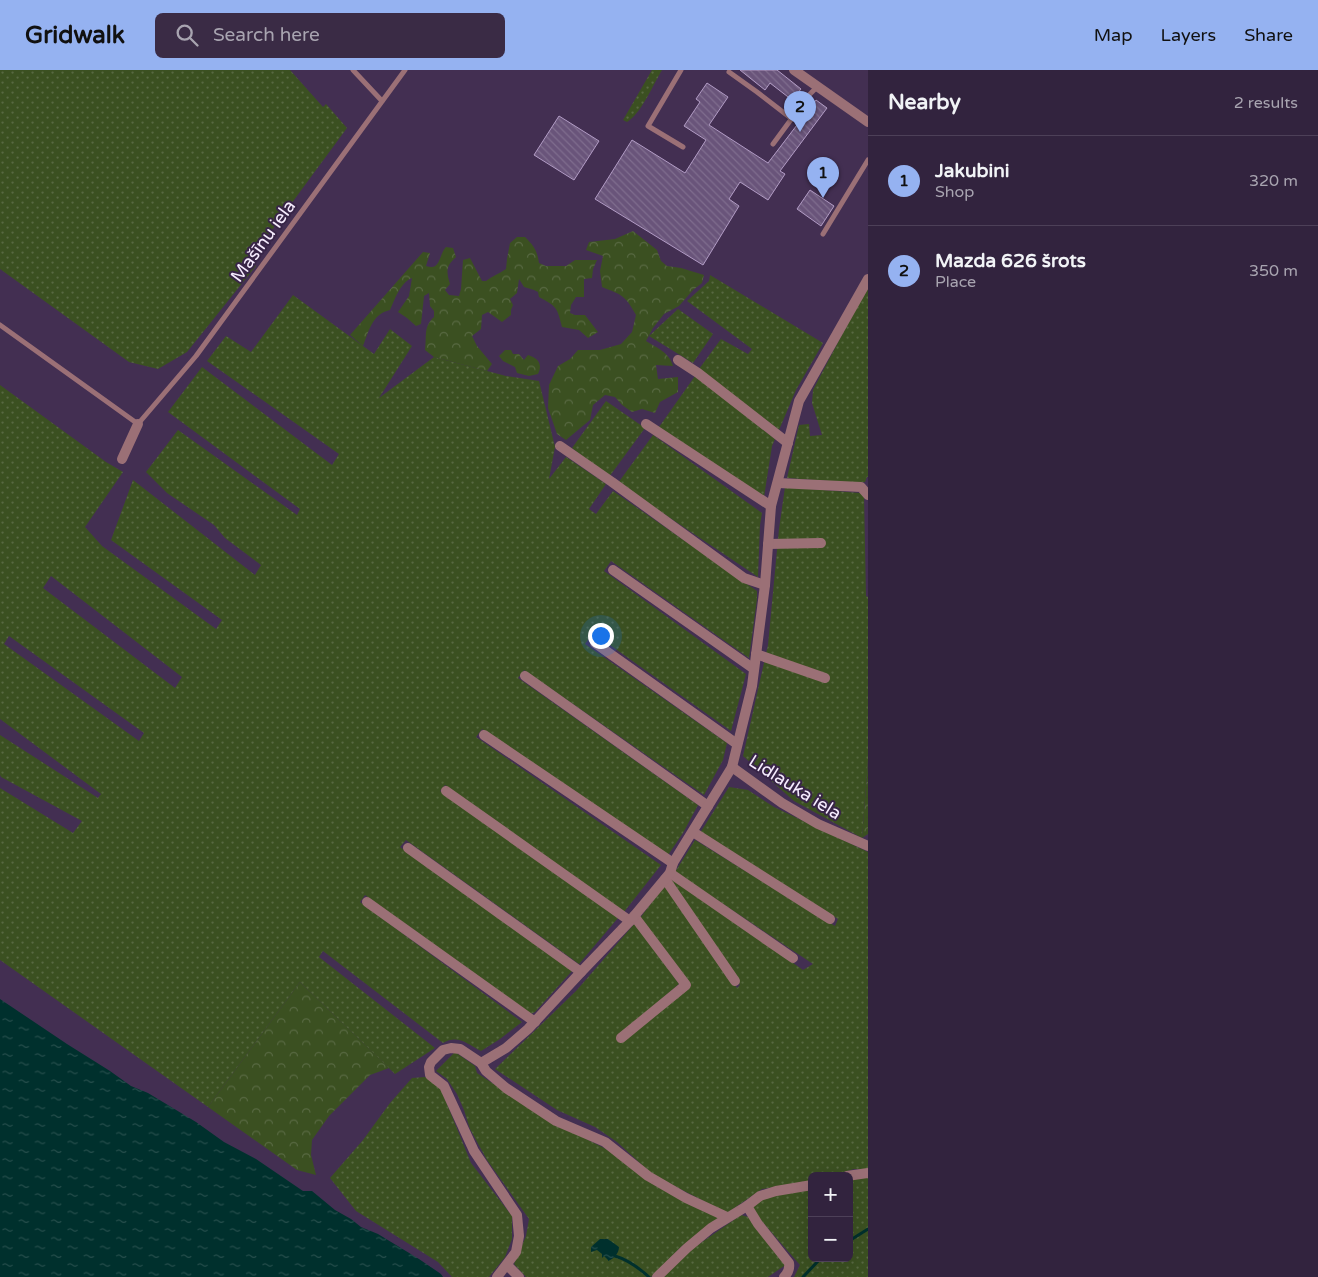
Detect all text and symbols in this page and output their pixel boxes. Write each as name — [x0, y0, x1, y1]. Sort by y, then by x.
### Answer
search box — [155, 13, 505, 58]
text: Gridwalk — [25, 21, 125, 50]
icon: search — [173, 21, 201, 49]
text: Search here — [213, 24, 320, 46]
text: Map — [1094, 24, 1133, 46]
text: Layers — [1161, 24, 1216, 46]
text: Share — [1244, 24, 1293, 46]
text: Nearby — [888, 90, 961, 115]
pin: 2 — [784, 91, 816, 132]
text: 2 results — [1234, 93, 1298, 113]
pin: 1 — [807, 157, 839, 198]
text: Jakubini — [935, 160, 1009, 182]
text: 1 — [899, 171, 909, 191]
text: 320 m — [1249, 171, 1298, 191]
text: Shop — [935, 182, 974, 202]
street label: Mašīnu iela — [226, 196, 300, 286]
text: Mazda 626 šrots — [935, 250, 1086, 272]
text: 2 — [899, 261, 909, 281]
text: 350 m — [1249, 261, 1298, 281]
text: Place — [935, 272, 976, 292]
your location — [588, 623, 614, 649]
street label: Lidlauka iela — [744, 750, 846, 824]
map controls — [808, 1172, 853, 1262]
button: + — [808, 1172, 853, 1217]
button: − — [808, 1217, 853, 1262]

